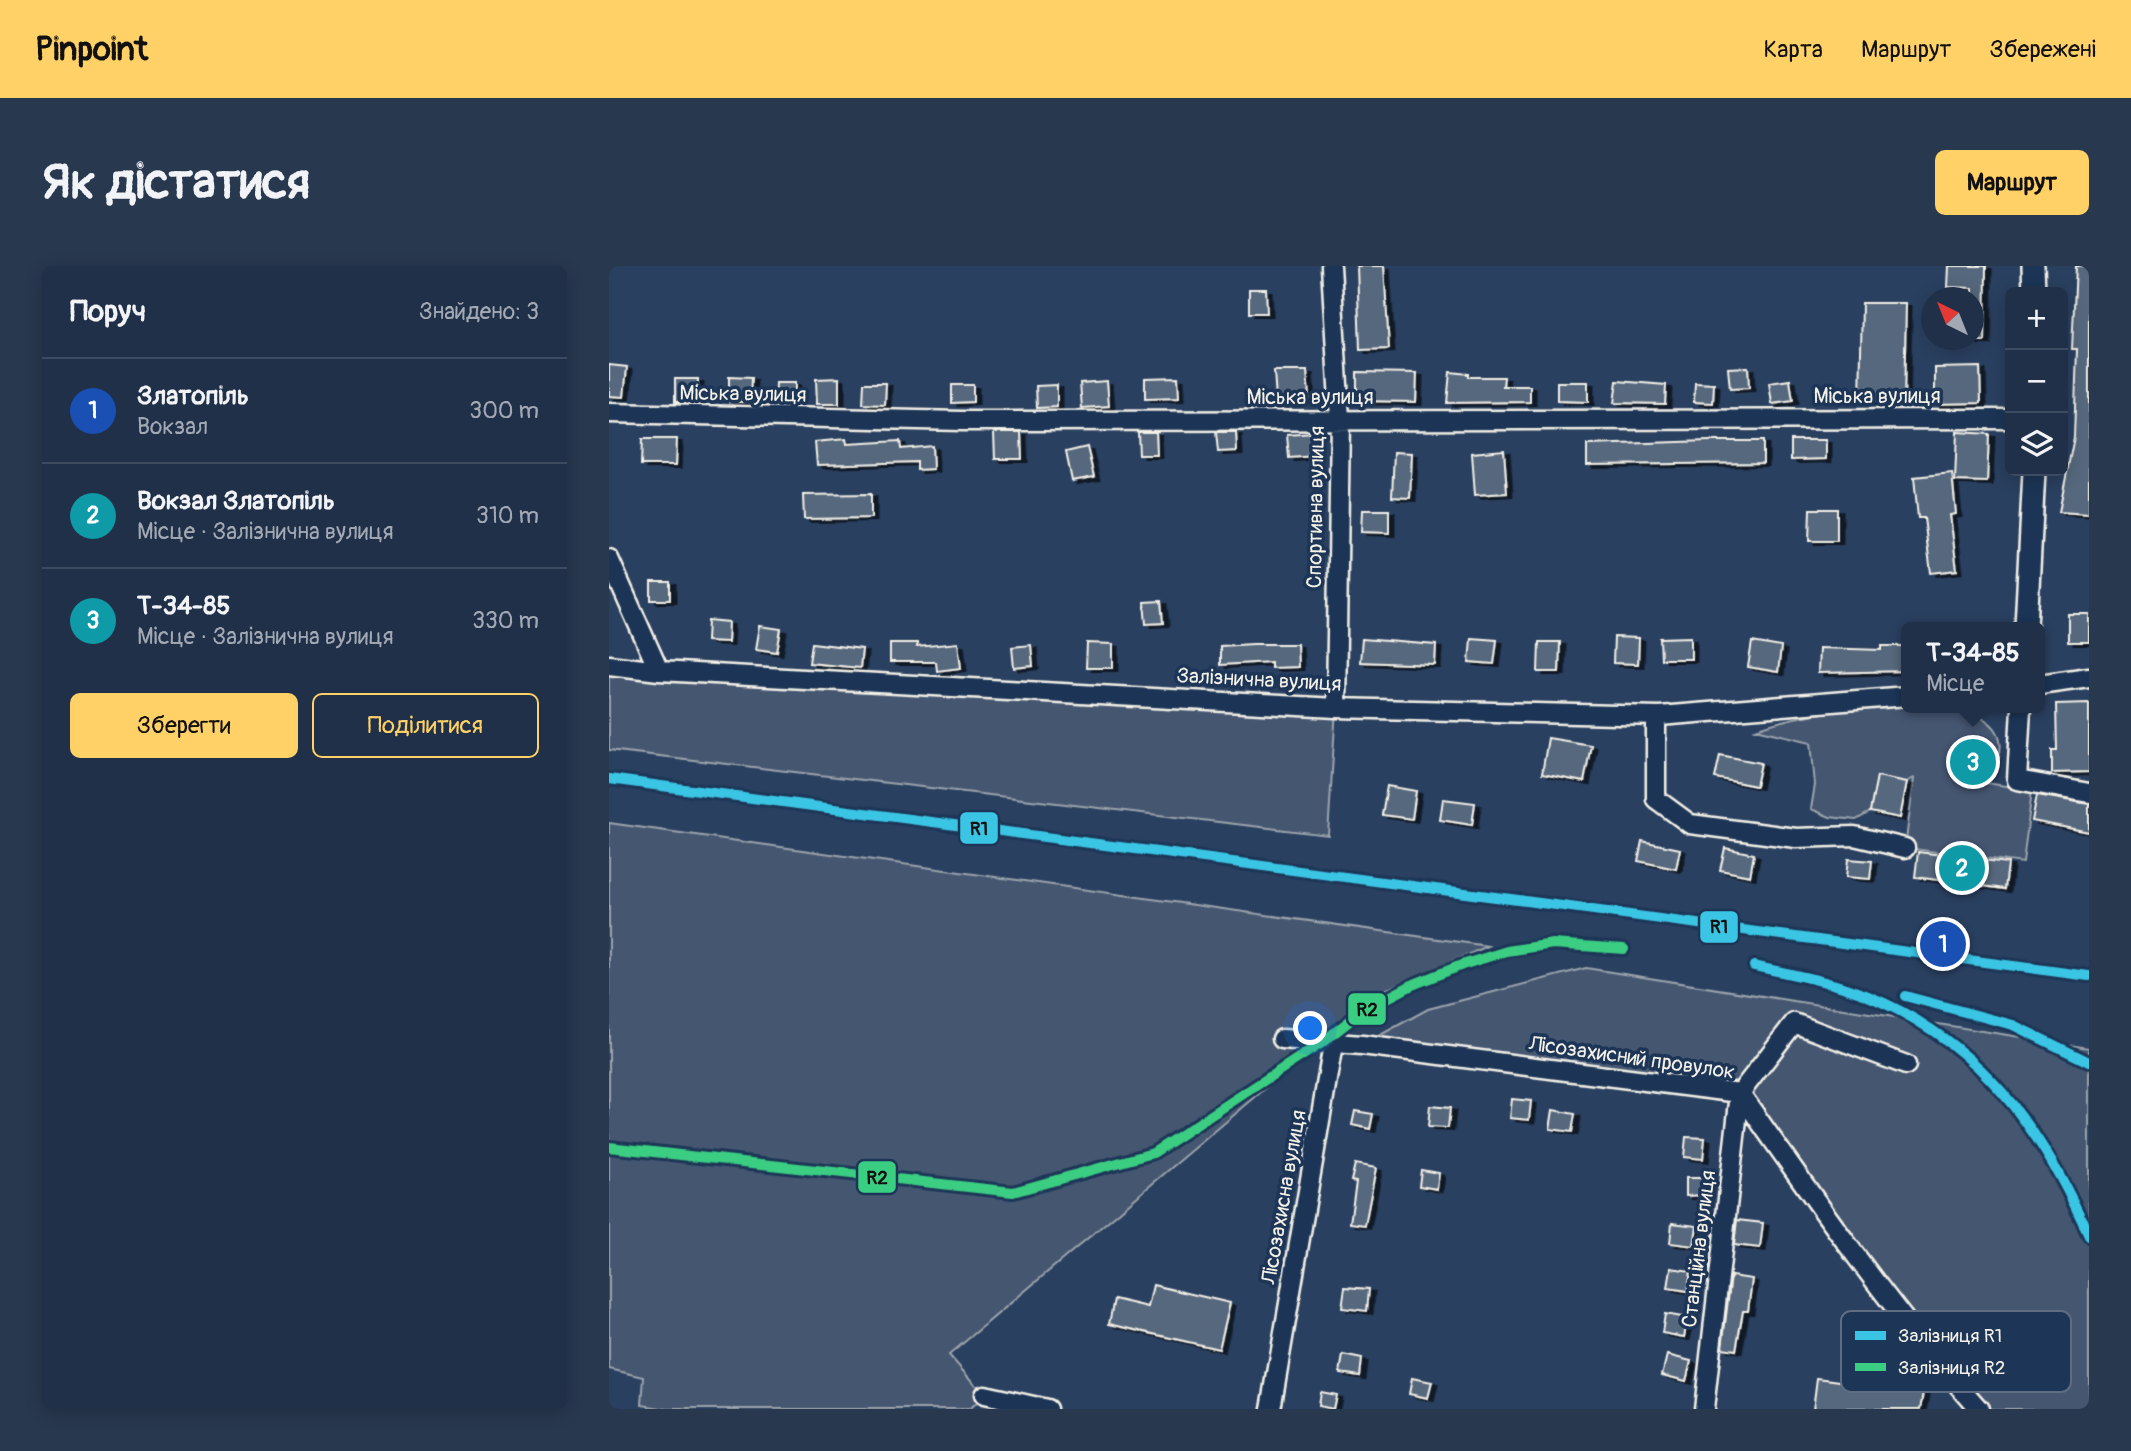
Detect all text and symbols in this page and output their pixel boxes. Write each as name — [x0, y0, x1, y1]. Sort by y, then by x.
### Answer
text: Pinpoint — [35, 29, 148, 70]
text: Карта — [1764, 35, 1823, 64]
text: Маршрут — [1861, 35, 1951, 64]
text: Збережені — [1989, 35, 2096, 64]
button: Маршрут — [1935, 150, 2089, 215]
text: Як дістатися — [42, 152, 310, 213]
north arrow — [1921, 287, 1984, 350]
map controls — [2005, 287, 2068, 476]
button: + — [2005, 287, 2068, 350]
text: Поруч — [70, 293, 146, 330]
text: Знайдено: 3 — [419, 297, 539, 326]
button: − — [2005, 350, 2068, 413]
street label: Міська вулиця — [679, 379, 807, 409]
text: Златопіль — [137, 380, 249, 412]
street label: Міська вулиця — [1813, 383, 1941, 410]
street label: Міська вулиця — [1246, 384, 1374, 411]
text: 1 — [89, 396, 98, 425]
text: 300 m — [469, 396, 539, 425]
text: Вокзал — [137, 412, 208, 441]
button: layers — [2005, 413, 2068, 476]
street label: Спортивна вулиця — [1301, 425, 1331, 589]
text: Вокзал Златопіль — [137, 485, 335, 517]
text: 2 — [87, 501, 99, 530]
text: 310 m — [476, 501, 539, 530]
text: Місце · Залізнична вулиця — [137, 517, 393, 546]
text: Т-34-85 — [137, 590, 230, 622]
text: 3 — [87, 606, 99, 635]
text: 330 m — [472, 606, 539, 635]
text: Місце · Залізнична вулиця — [137, 622, 393, 651]
popup — [1901, 622, 2045, 713]
text: Т-34-85 — [1926, 637, 2020, 669]
street label: Залізнична вулиця — [1176, 662, 1342, 698]
text: Місце — [1926, 669, 1984, 698]
button: Зберегти — [70, 693, 298, 758]
button: Поділитися — [312, 693, 539, 758]
pin: 3 — [1950, 736, 1996, 788]
line badge: R1 — [959, 811, 999, 845]
text: R1 — [970, 817, 988, 841]
pin: 2 — [1939, 842, 1985, 894]
line badge: R1 — [1699, 910, 1739, 944]
text: R1 — [1710, 915, 1728, 939]
pin: 1 — [1920, 918, 1966, 970]
line badge: R2 — [1347, 992, 1387, 1026]
text: R2 — [1356, 998, 1378, 1022]
your location — [1293, 1011, 1327, 1045]
street label: Лісозахисний провулок — [1526, 1030, 1737, 1086]
street label: Лісозахисна вулиця — [1255, 1108, 1313, 1287]
line badge: R2 — [857, 1160, 897, 1194]
text: R2 — [866, 1166, 888, 1190]
street label: Станційна вулиця — [1676, 1169, 1722, 1329]
legend — [1841, 1311, 2071, 1392]
text: Залізниця R1 — [1898, 1324, 2002, 1348]
text: Залізниця R2 — [1898, 1356, 2005, 1380]

